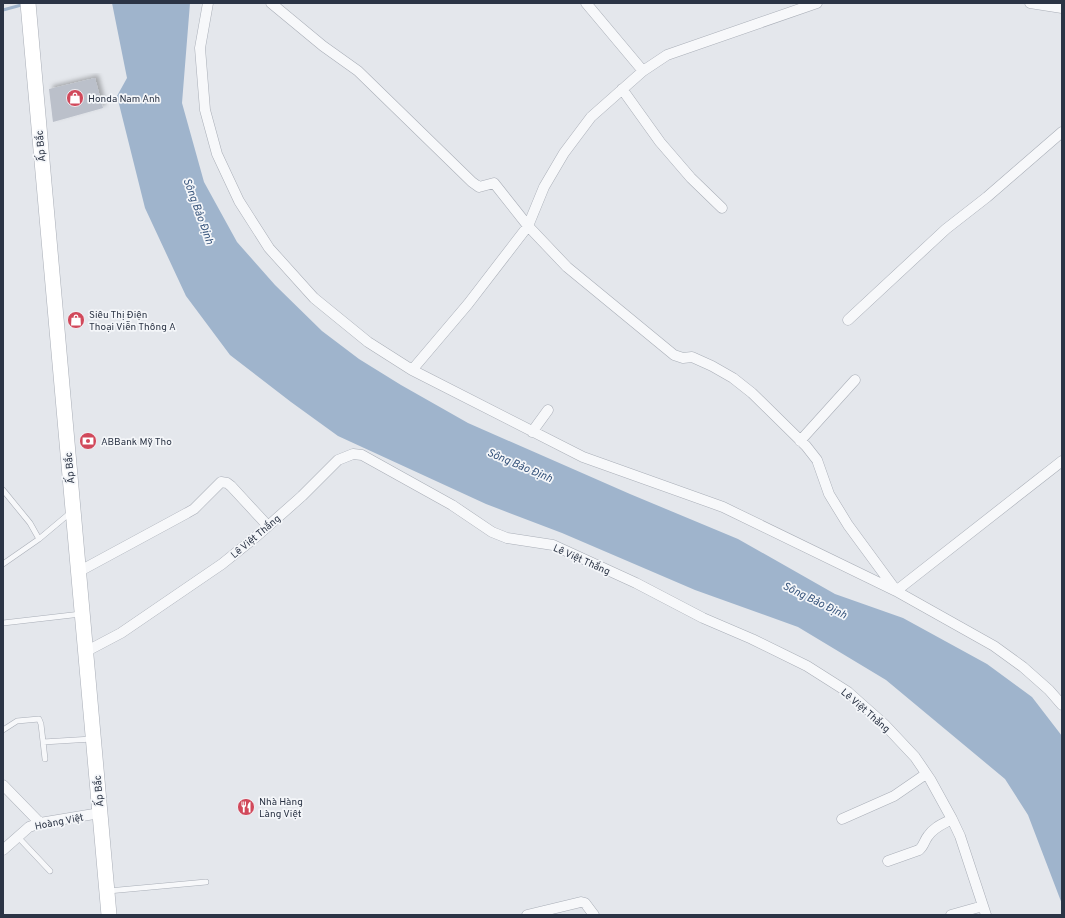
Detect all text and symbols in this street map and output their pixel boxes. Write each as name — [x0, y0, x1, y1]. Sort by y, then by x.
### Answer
shop icon: Honda Nam Anh — [65, 88, 85, 108]
place label: Honda Nam Anh — [88, 93, 160, 106]
street label: Ấp Bắc — [33, 130, 49, 162]
water label: Sông Bảo Định — [180, 176, 217, 246]
place label: Siêu Thị Điện Thoại Viễn Thông A — [89, 309, 176, 334]
shop icon: Siêu Thị Điện Thoại Viễn Thông A — [66, 310, 86, 330]
bank icon: ABBank Mỹ Tho — [78, 431, 98, 451]
place label: ABBank Mỹ Tho — [101, 436, 172, 449]
water label: Sông Bảo Định — [485, 446, 554, 486]
street label: Ấp Bắc — [62, 452, 78, 484]
street label: Lê Việt Thắng — [228, 513, 284, 562]
street label: Lê Việt Thắng — [551, 542, 612, 579]
water label: Sông Bảo Định — [780, 579, 849, 622]
street label: Lê Việt Thắng — [838, 686, 892, 736]
street label: Ấp Bắc — [91, 775, 107, 807]
place label: Nhà Hàng Làng Việt — [259, 796, 303, 821]
restaurant icon: Nhà Hàng Làng Việt — [236, 797, 256, 817]
street label: Hoàng Việt — [34, 811, 85, 834]

